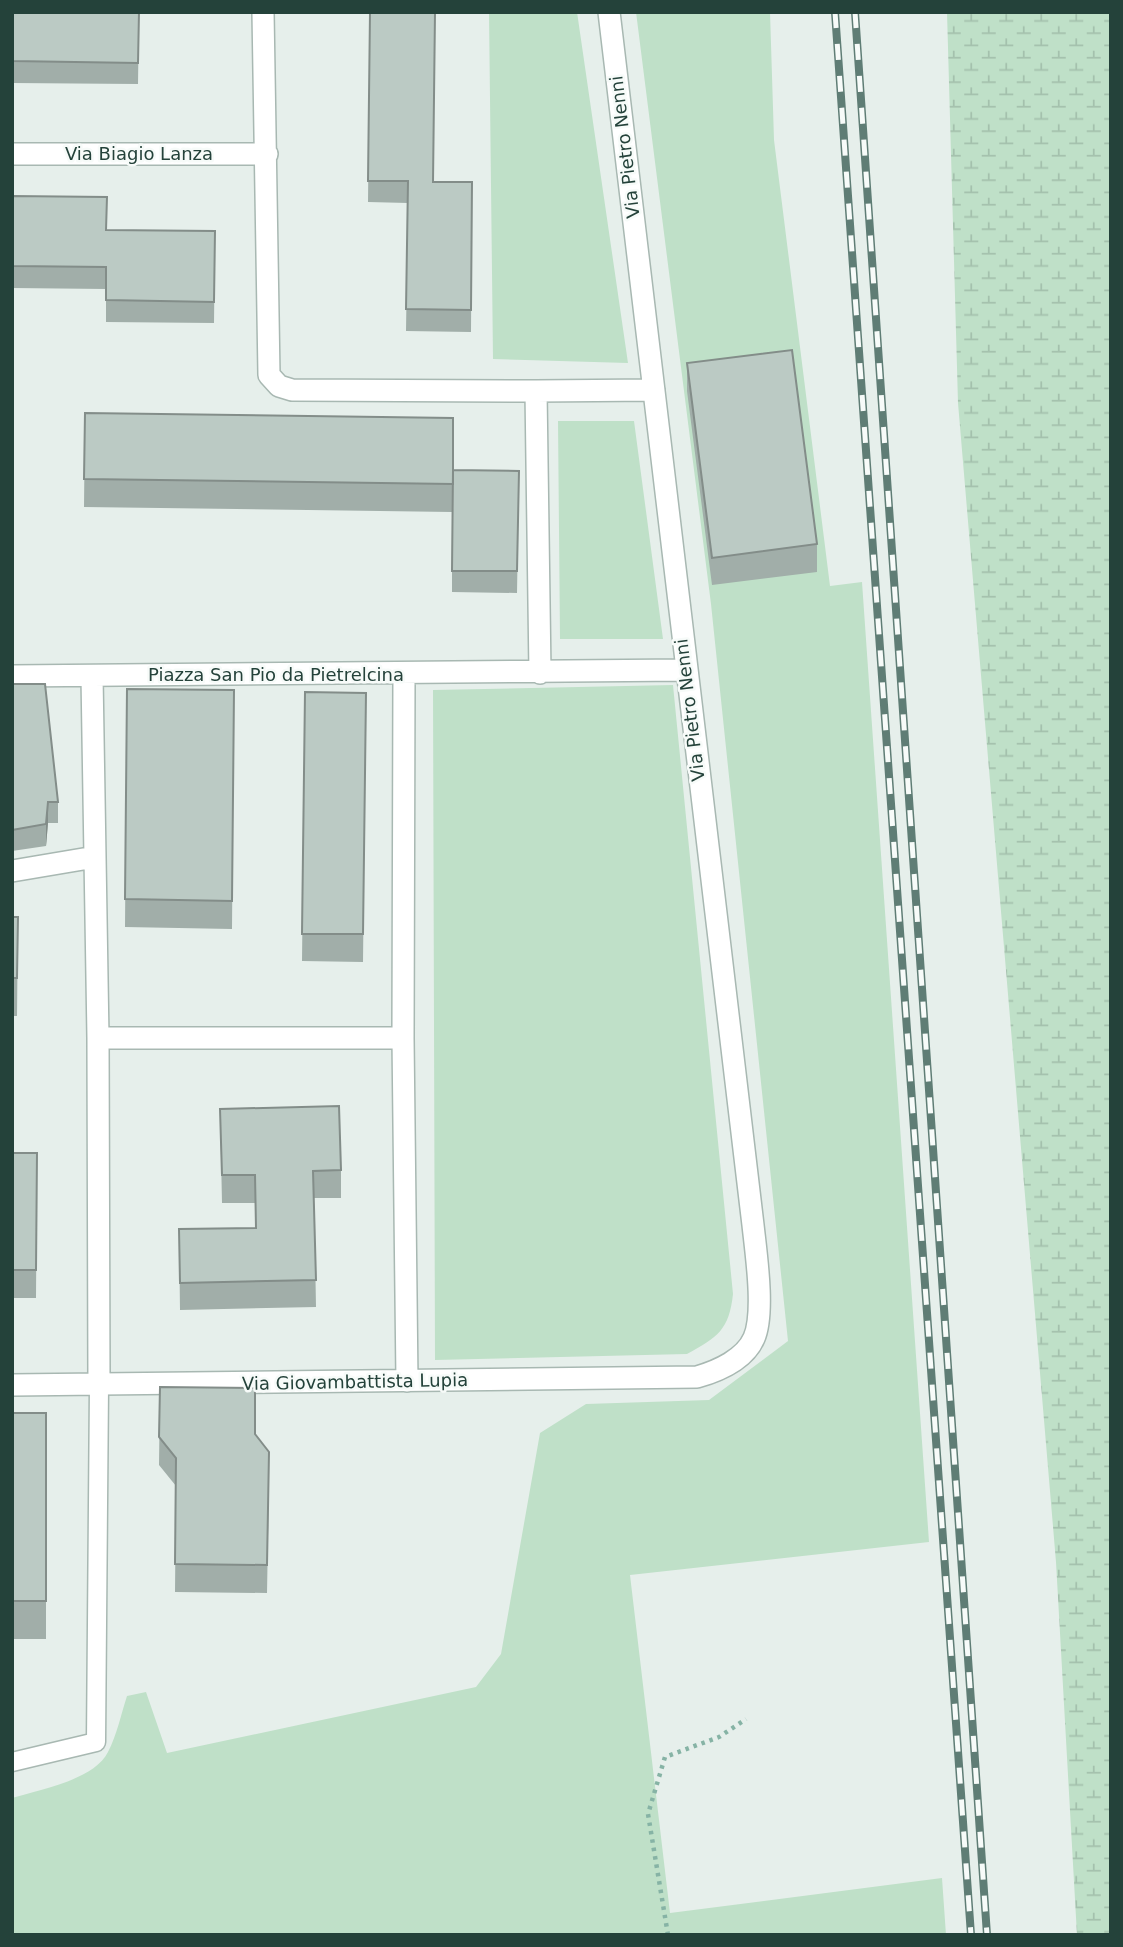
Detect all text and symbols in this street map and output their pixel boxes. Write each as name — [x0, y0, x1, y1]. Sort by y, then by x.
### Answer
street label: Via Pietro Nenni — [605, 75, 644, 219]
street label: Via Biagio Lanza — [65, 143, 213, 164]
street label: Via Pietro Nenni — [670, 638, 709, 782]
street label: Piazza San Pio da Pietrelcina — [148, 664, 404, 685]
street label: Via Giovambattista Lupia — [242, 1369, 468, 1394]

